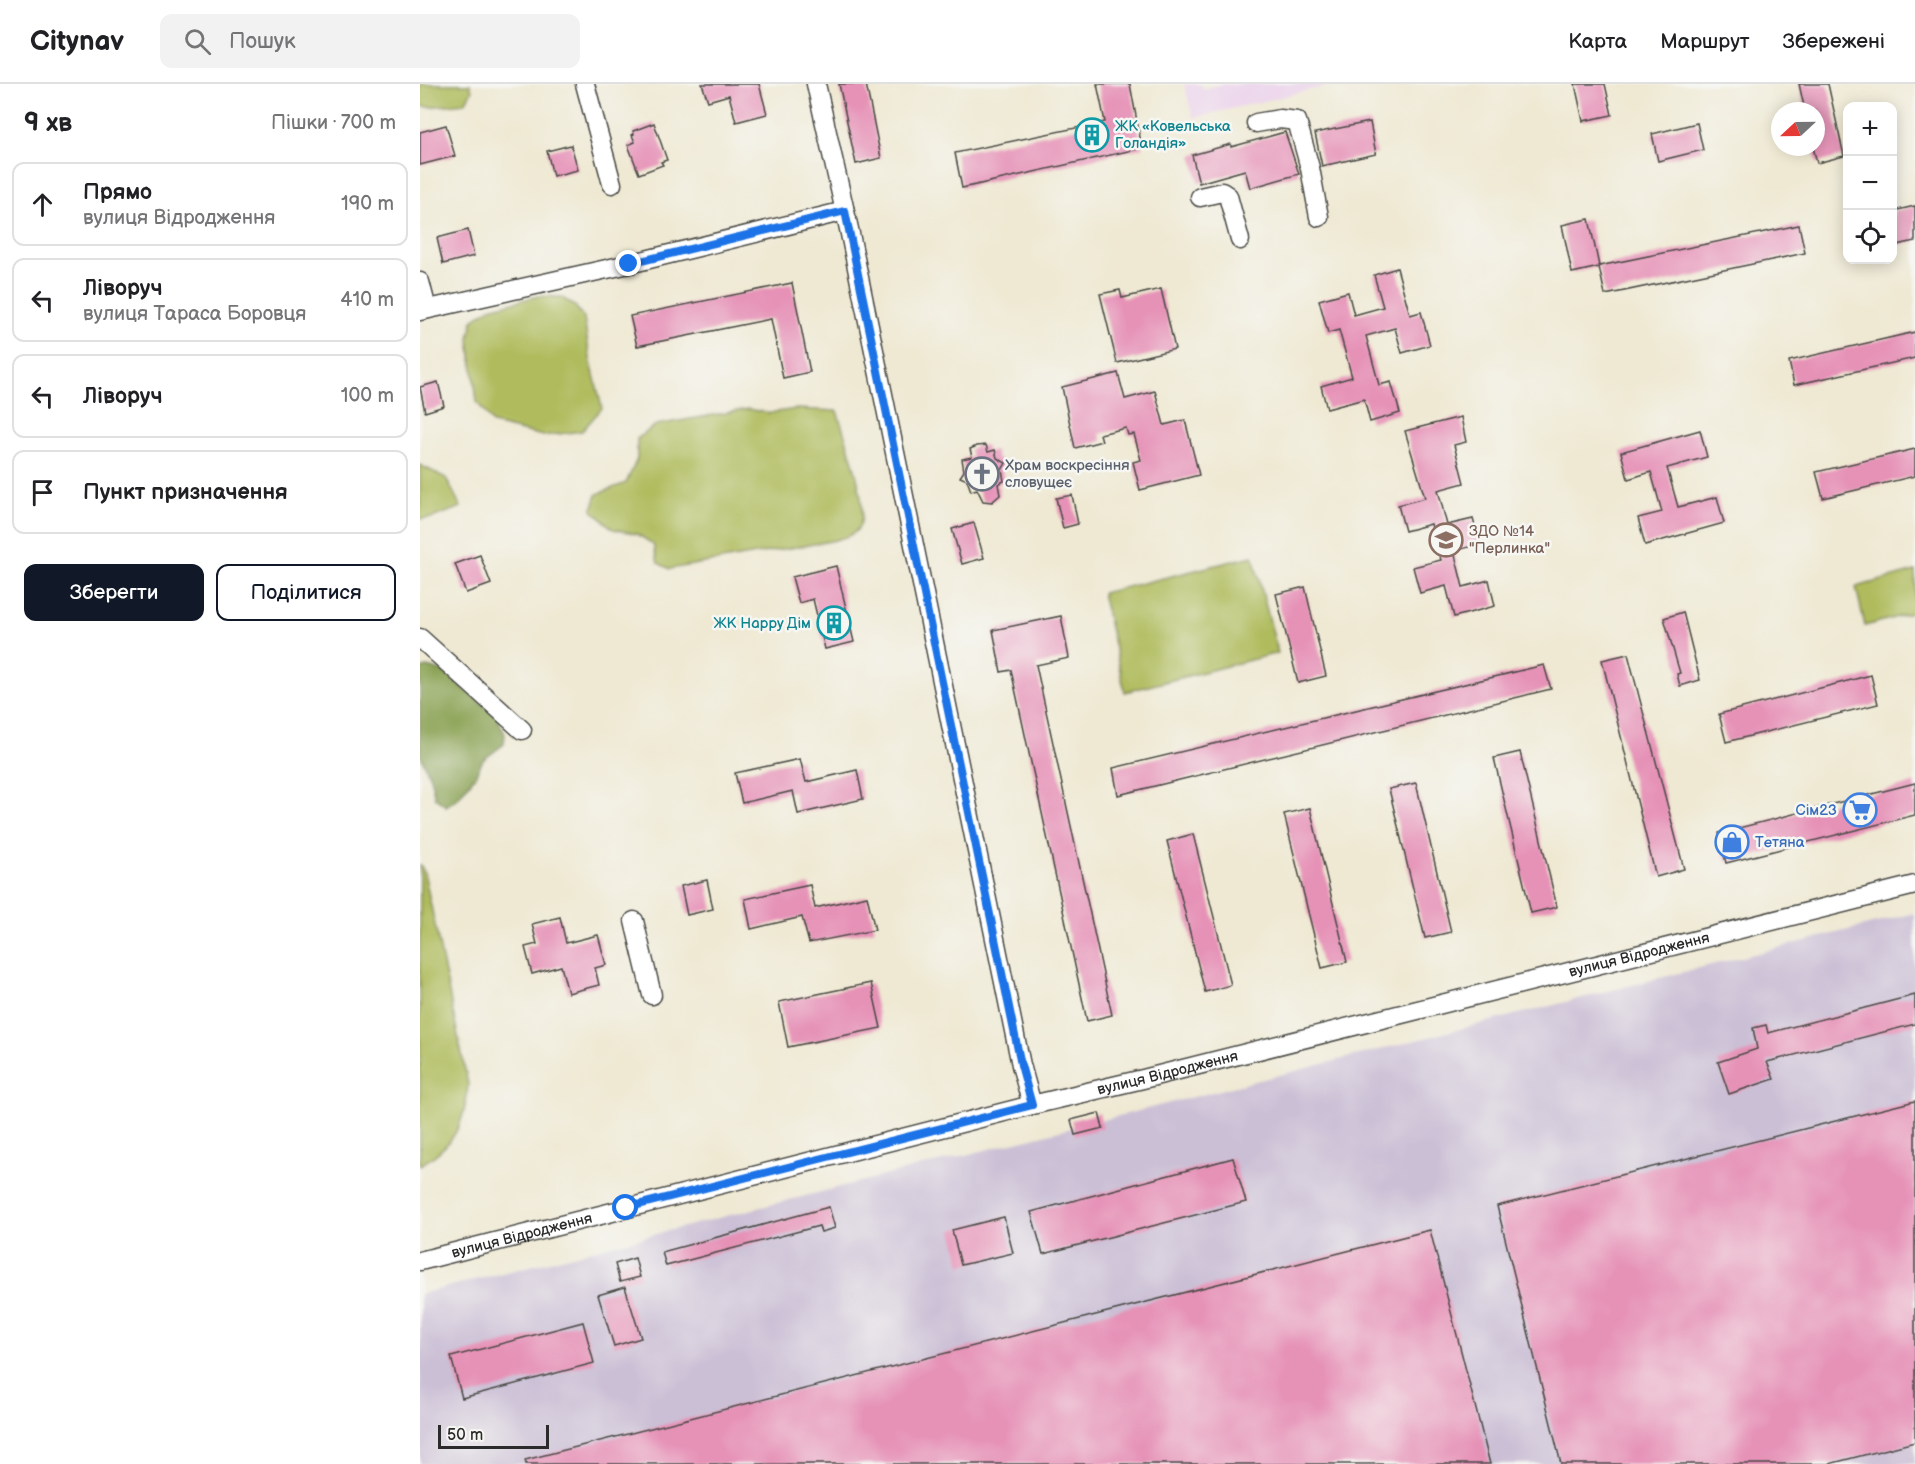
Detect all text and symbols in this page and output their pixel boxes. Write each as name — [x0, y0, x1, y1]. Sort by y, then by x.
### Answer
search box — [160, 14, 580, 68]
text: Citynav — [30, 25, 124, 58]
icon: search — [181, 25, 214, 58]
text: Пошук — [229, 28, 296, 55]
text: Карта — [1568, 29, 1627, 54]
text: Маршрут — [1660, 29, 1750, 54]
text: Збережені — [1783, 29, 1885, 54]
north arrow — [1771, 102, 1825, 156]
map controls — [1843, 102, 1897, 264]
button: + — [1843, 102, 1897, 156]
text: 9 хв — [24, 108, 72, 139]
text: Пішки · 700 m — [271, 111, 396, 135]
building icon: ЖК «Ковельська Голандія» — [1074, 117, 1110, 153]
place label: ЖК «Ковельська Голандія» — [1115, 117, 1231, 153]
button: − — [1843, 156, 1897, 210]
text: Прямо — [83, 179, 152, 206]
icon: ahead — [26, 188, 59, 221]
text: 190 m — [341, 192, 394, 216]
text: вулиця Відродження — [83, 206, 275, 230]
button: locate — [1843, 210, 1897, 264]
route end — [615, 250, 641, 276]
text: Ліворуч — [83, 275, 163, 302]
icon: left — [26, 284, 59, 317]
text: 410 m — [340, 288, 394, 312]
text: вулиця Тараса Боровця — [83, 302, 306, 326]
icon: left — [26, 380, 59, 413]
text: Ліворуч — [83, 383, 163, 410]
text: 100 m — [341, 384, 394, 408]
church icon: Храм воскресіння словущеє — [964, 456, 1000, 492]
place label: Храм воскресіння словущеє — [1005, 456, 1130, 492]
icon: arrive — [26, 476, 59, 509]
text: Пункт призначення — [83, 479, 288, 506]
school or university icon: ЗДО №14 "Перлинка" — [1428, 522, 1464, 558]
place label: ЗДО №14 "Перлинка" — [1469, 522, 1550, 558]
button: Зберегти — [24, 564, 204, 621]
button: Поділитися — [216, 564, 396, 621]
building icon: ЖК Happy Дім — [816, 605, 852, 641]
place label: ЖК Happy Дім — [713, 614, 811, 633]
supermarket icon: Сім23 — [1842, 792, 1878, 828]
place label: Сім23 — [1795, 801, 1837, 820]
shop icon: Тетяна — [1714, 824, 1750, 860]
place label: Тетяна — [1755, 833, 1805, 852]
street label: вулиця Відродження — [1567, 928, 1711, 981]
street label: вулиця Відродження — [1095, 1046, 1240, 1099]
route start — [612, 1194, 638, 1220]
street label: вулиця Відродження — [449, 1208, 594, 1262]
scale bar — [438, 1422, 549, 1450]
text: 50 m — [447, 1426, 483, 1445]

